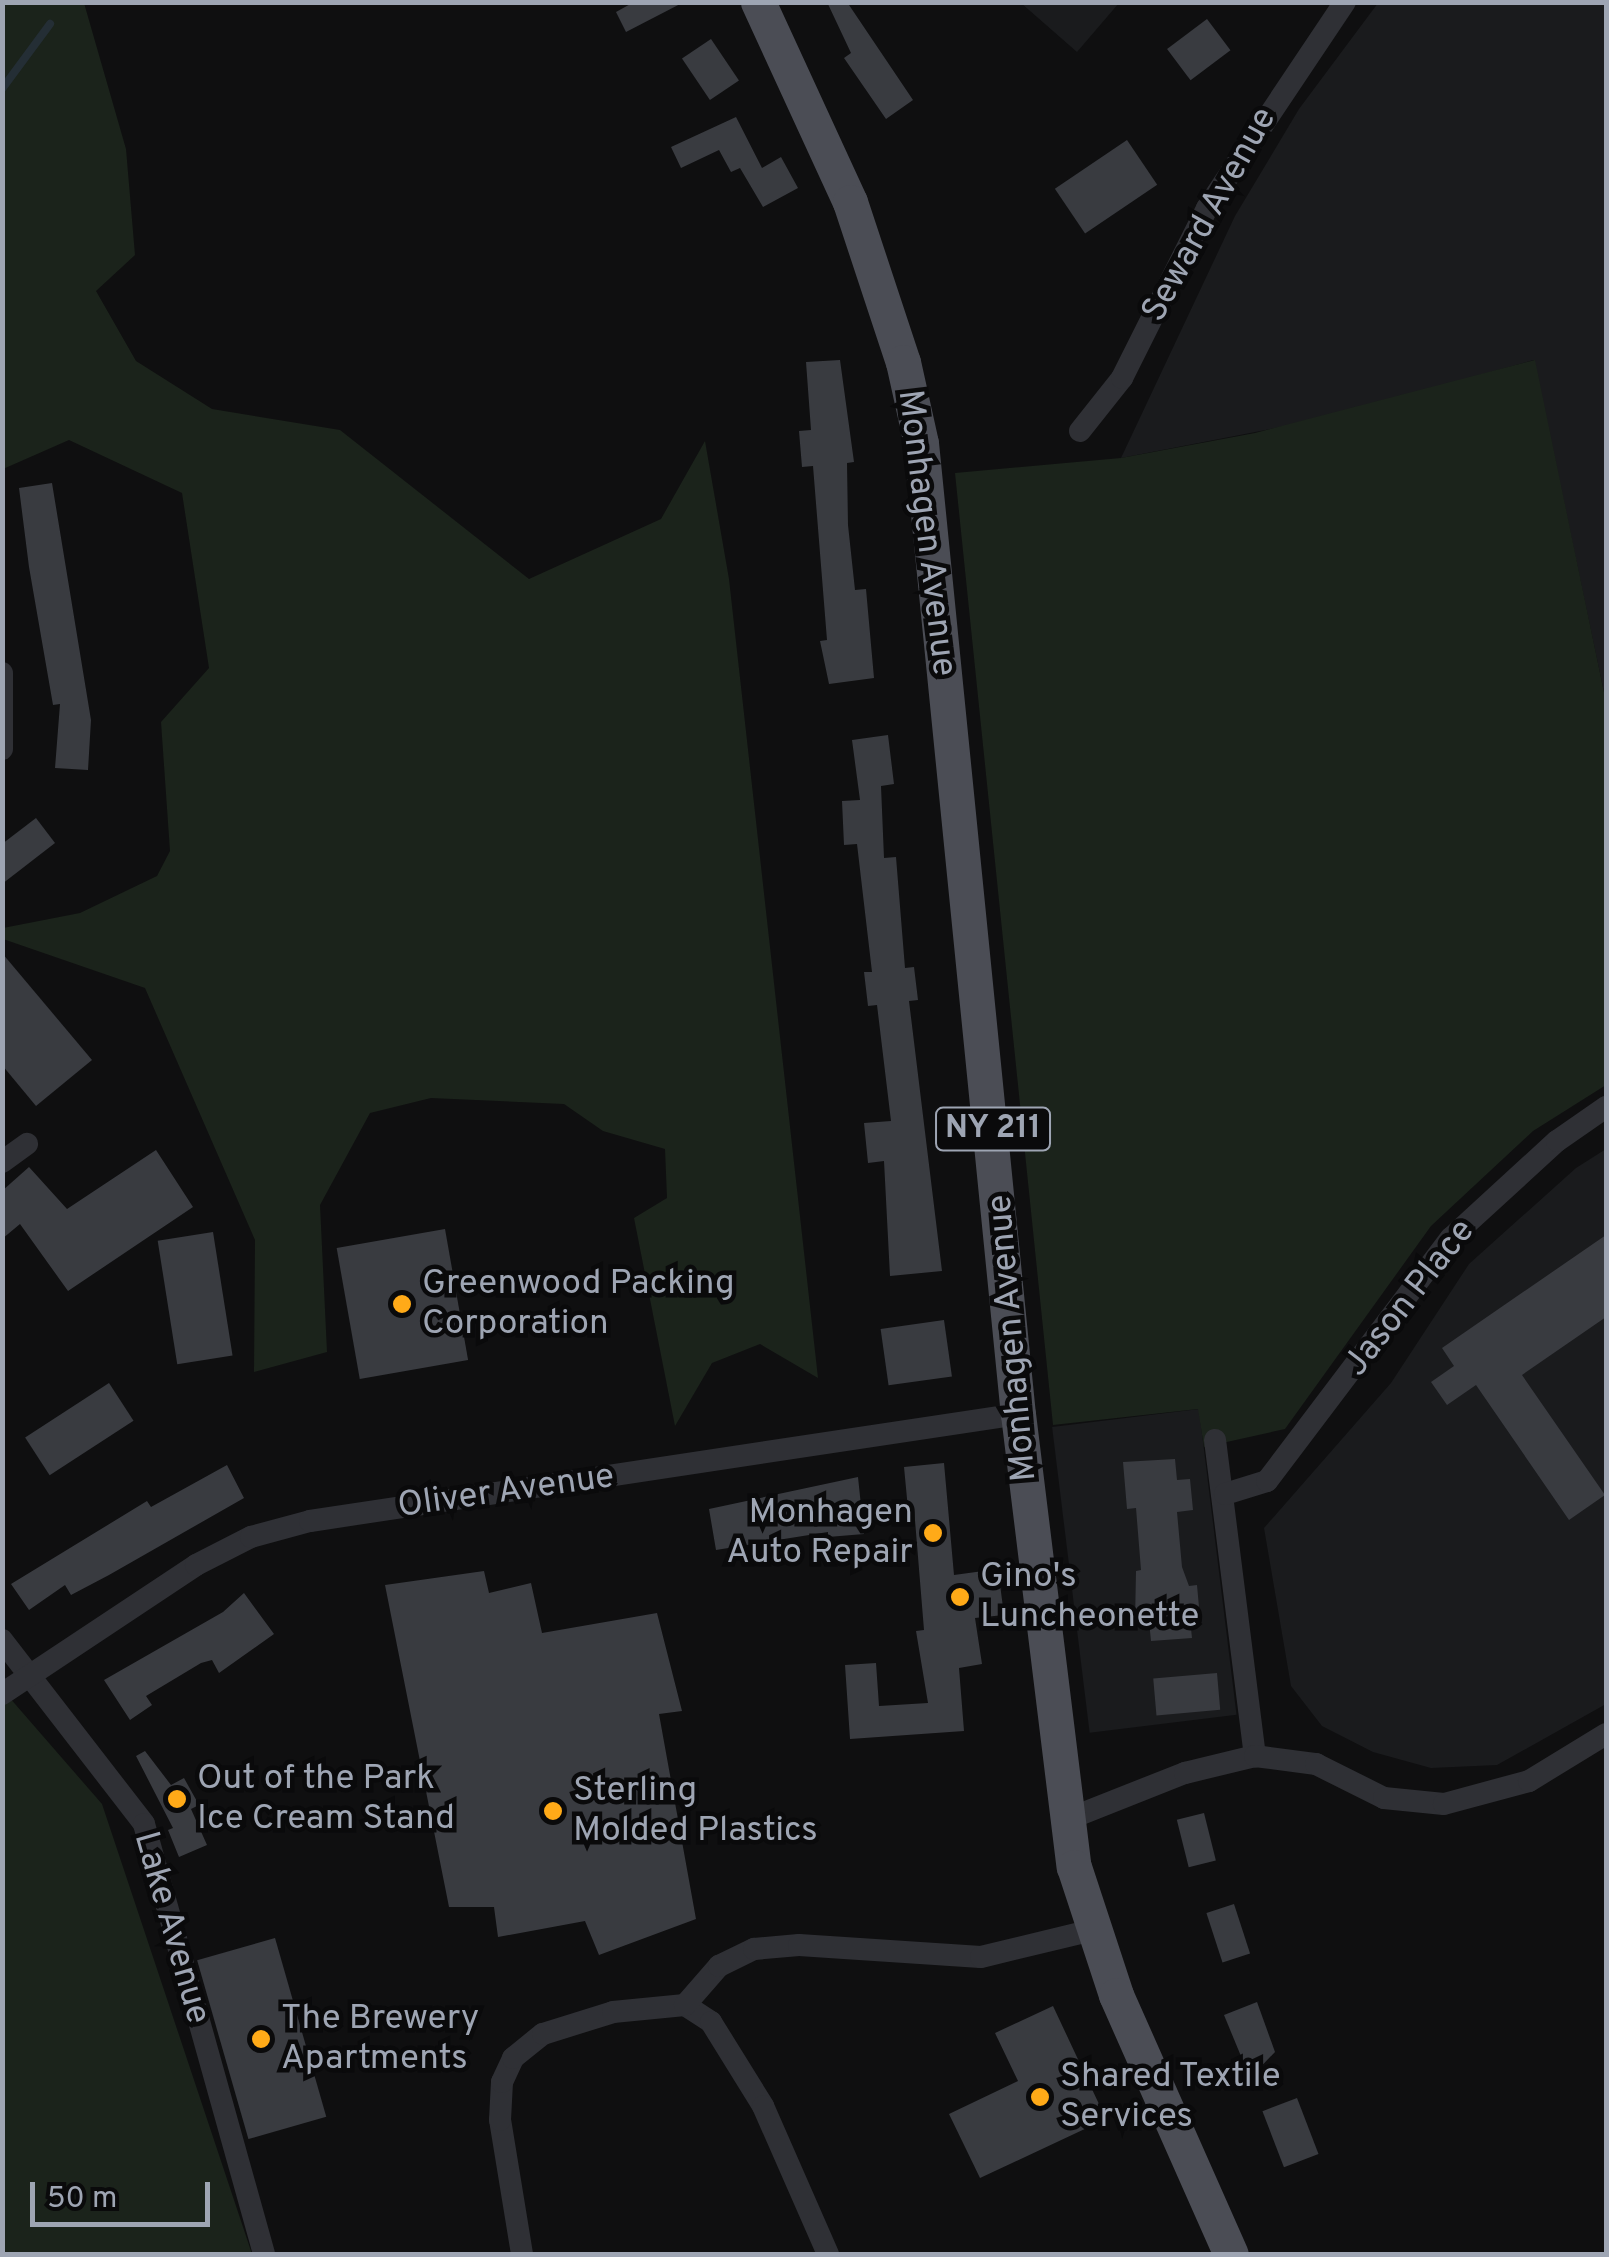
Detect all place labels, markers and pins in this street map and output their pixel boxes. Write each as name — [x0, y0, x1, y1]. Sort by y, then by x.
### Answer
place label: Greenwood Packing Corporation — [422, 1263, 735, 1345]
marker: Greenwood Packing Corporation — [391, 1293, 413, 1315]
place label: Monhagen Auto Repair — [726, 1492, 913, 1574]
marker: Monhagen Auto Repair — [922, 1522, 944, 1544]
place label: Gino's Luncheonette — [980, 1556, 1199, 1638]
marker: Gino's Luncheonette — [949, 1586, 971, 1608]
place label: Out of the Park Ice Cream Stand — [197, 1758, 455, 1840]
place label: Sterling Molded Plastics — [573, 1770, 818, 1852]
marker: Out of the Park Ice Cream Stand — [166, 1788, 188, 1810]
marker: Sterling Molded Plastics — [542, 1800, 564, 1822]
place label: The Brewery Apartments — [281, 1998, 479, 2080]
marker: The Brewery Apartments — [250, 2028, 272, 2050]
place label: Shared Textile Services — [1060, 2056, 1282, 2138]
marker: Shared Textile Services — [1029, 2086, 1051, 2108]

